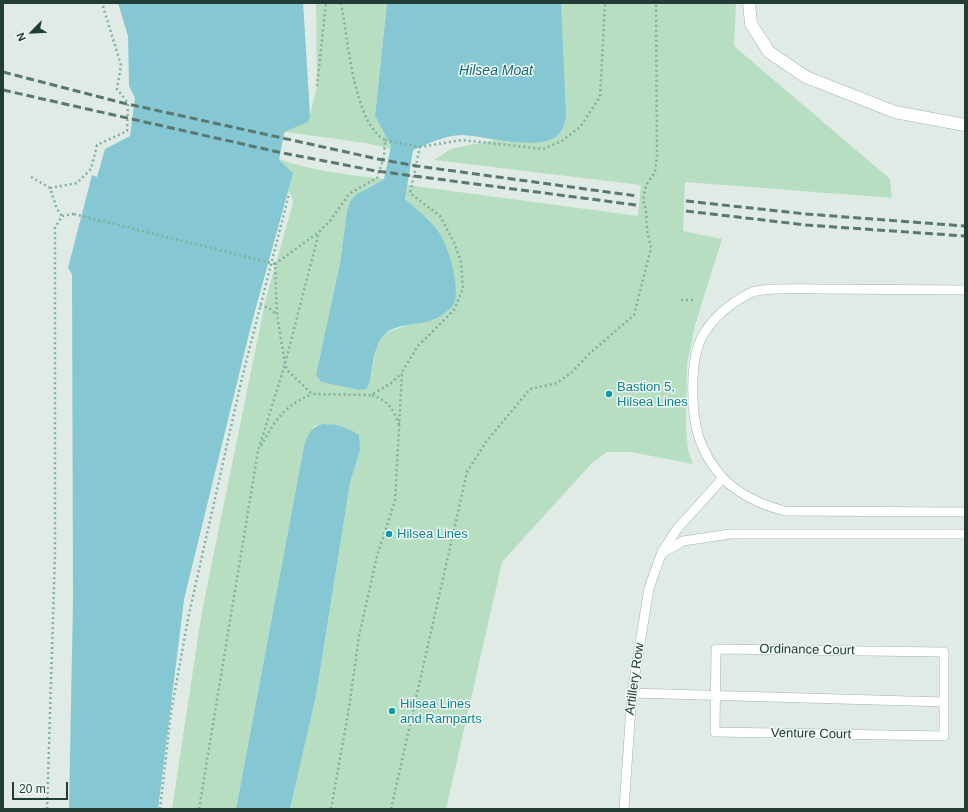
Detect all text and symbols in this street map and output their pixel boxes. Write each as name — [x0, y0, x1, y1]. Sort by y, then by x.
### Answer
north arrow — [12, 12, 52, 52]
text: N — [14, 31, 28, 43]
water label: Hilsea Moat — [459, 63, 533, 79]
place label: Bastion 5, Hilsea Lines — [617, 379, 688, 410]
marker: Bastion 5, Hilsea Lines — [604, 389, 614, 399]
place label: Hilsea Lines — [397, 526, 468, 542]
marker: Hilsea Lines — [384, 529, 394, 539]
street label: Ordinance Court — [759, 641, 855, 659]
street label: Artillery Row — [622, 642, 648, 716]
place label: Hilsea Lines and Ramparts — [400, 696, 482, 727]
marker: Hilsea Lines and Ramparts — [387, 706, 397, 716]
street label: Venture Court — [771, 726, 851, 742]
scale bar — [14, 774, 70, 800]
text: 20 m — [19, 782, 46, 796]

